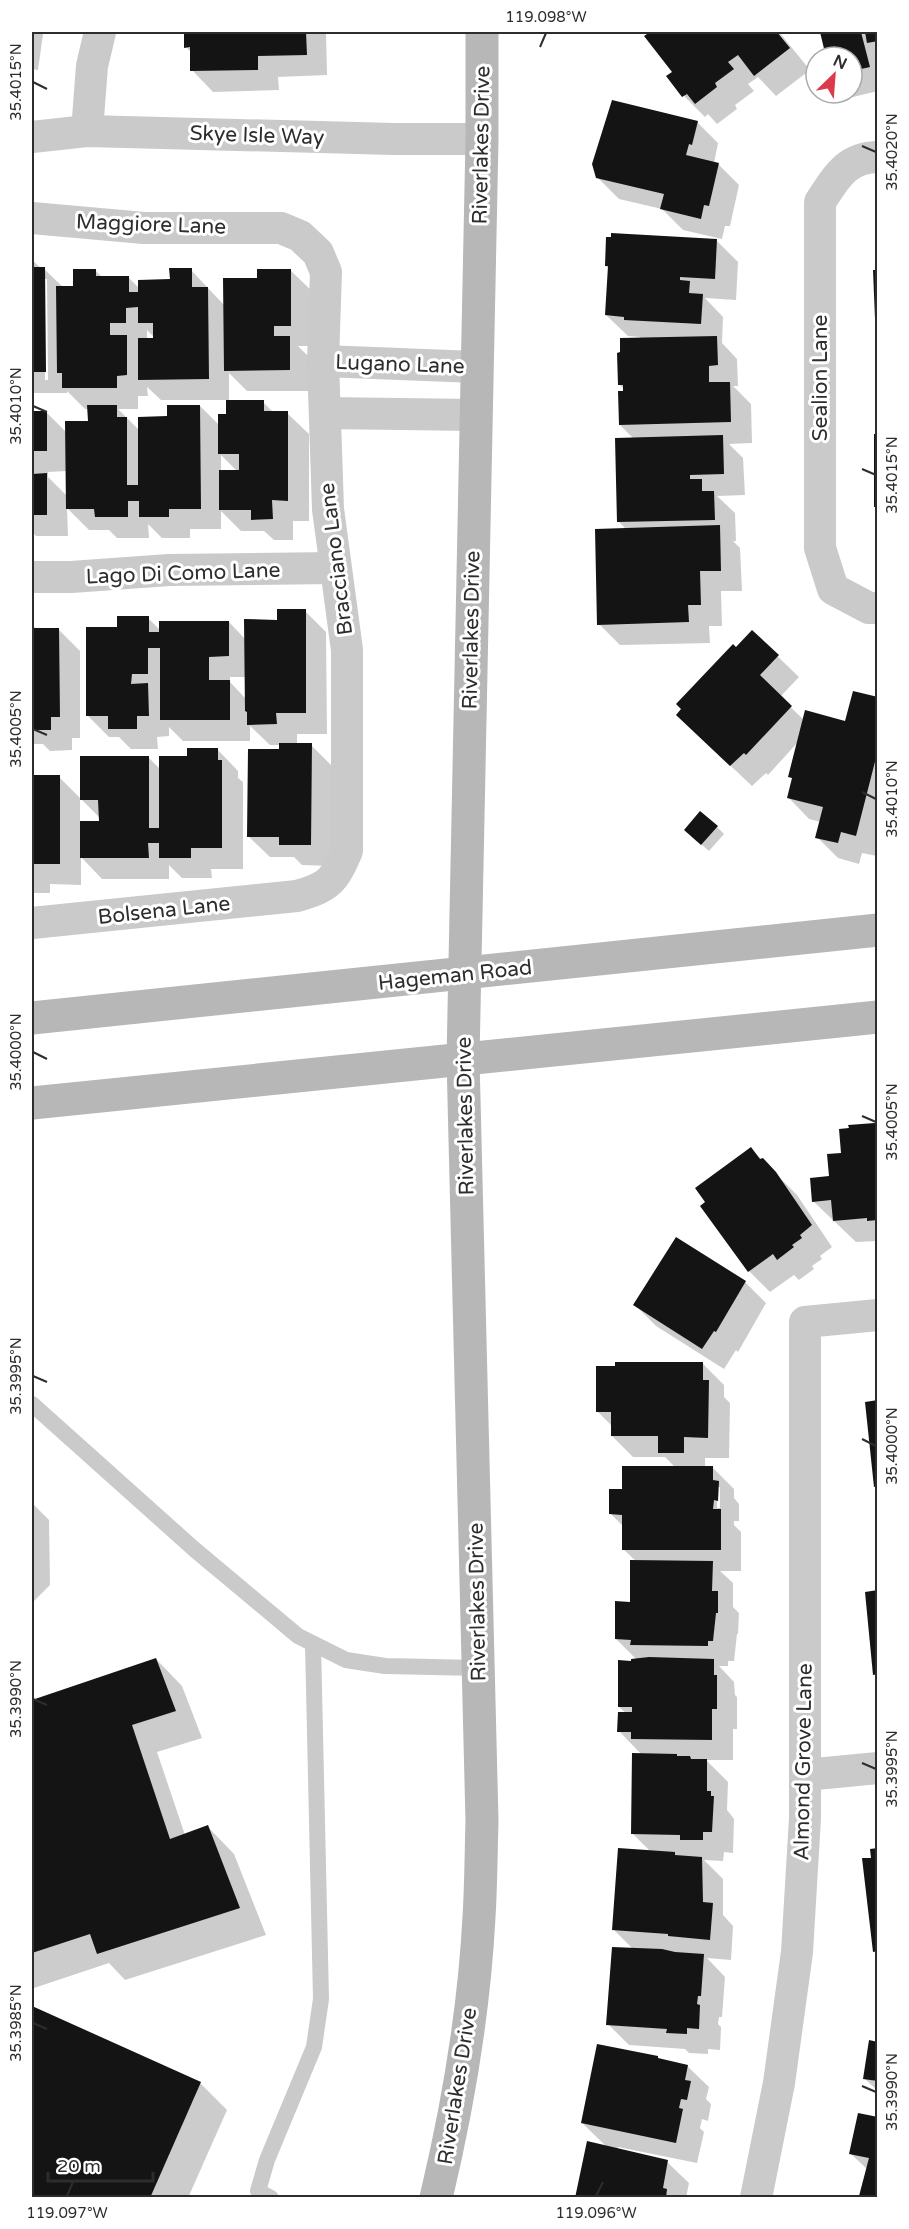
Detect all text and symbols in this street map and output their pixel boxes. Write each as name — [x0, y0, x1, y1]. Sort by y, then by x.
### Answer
text: 119.098°W — [505, 8, 587, 26]
text: 35.4015°N — [7, 43, 25, 121]
north arrow — [804, 45, 864, 105]
text: N — [830, 51, 850, 74]
street label: Riverlakes Drive — [468, 65, 495, 224]
text: 35.4020°N — [883, 113, 901, 191]
street label: Skye Isle Way — [189, 121, 325, 150]
street label: Maggiore Lane — [75, 209, 227, 240]
street label: Sealion Lane — [808, 315, 833, 441]
street label: Lugano Lane — [335, 350, 465, 379]
text: 35.4010°N — [7, 367, 25, 445]
text: 35.4015°N — [883, 436, 901, 514]
street label: Bracciano Lane — [315, 481, 358, 636]
street label: Riverlakes Drive — [458, 550, 485, 709]
street label: Lago Di Como Lane — [85, 558, 281, 589]
text: 35.4005°N — [7, 690, 25, 768]
text: 35.4010°N — [883, 760, 901, 838]
street label: Bolsena Lane — [97, 891, 232, 930]
street label: Hageman Road — [377, 955, 533, 996]
text: 35.4000°N — [7, 1013, 25, 1091]
street label: Riverlakes Drive — [452, 1036, 479, 1195]
text: 35.4005°N — [883, 1083, 901, 1161]
text: 35.3995°N — [7, 1337, 25, 1415]
text: 35.4000°N — [883, 1407, 901, 1485]
street label: Riverlakes Drive — [464, 1522, 491, 1681]
text: 35.3990°N — [7, 1660, 25, 1738]
street label: Almond Grove Lane — [789, 1663, 818, 1861]
text: 35.3995°N — [883, 1730, 901, 1808]
text: 35.3985°N — [7, 1984, 25, 2062]
street label: Riverlakes Drive — [433, 2006, 482, 2166]
text: 35.3990°N — [883, 2053, 901, 2131]
scale bar — [48, 2145, 153, 2183]
text: 20 m — [57, 2155, 101, 2177]
text: 119.097°W — [26, 2204, 108, 2222]
text: 119.096°W — [555, 2204, 637, 2222]

